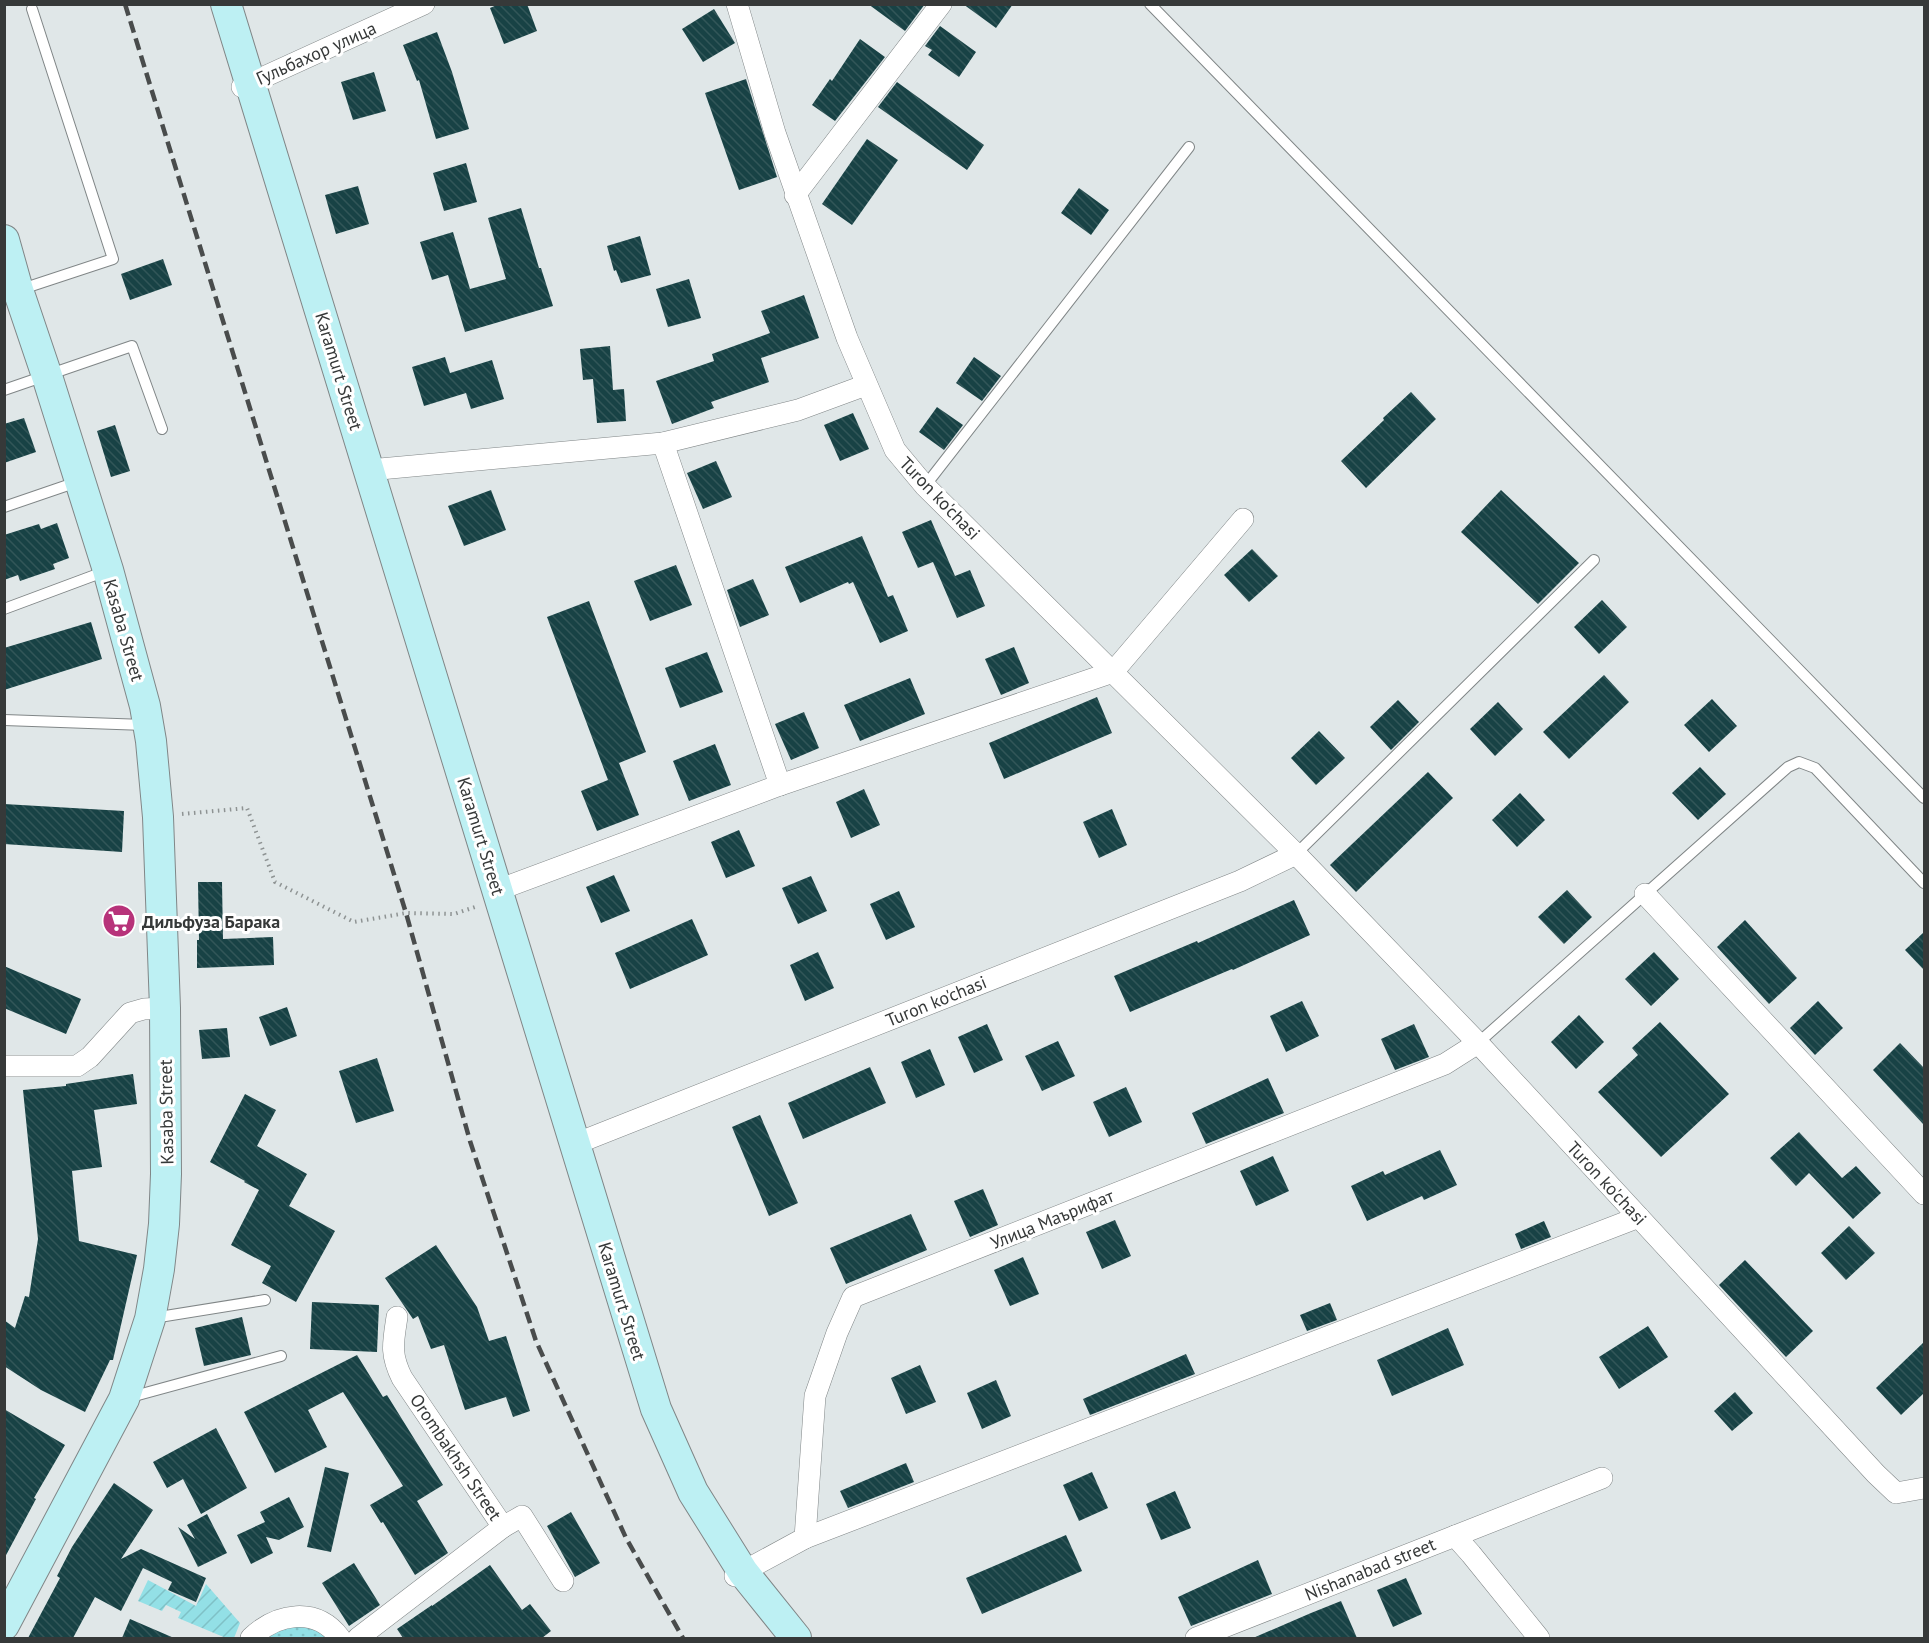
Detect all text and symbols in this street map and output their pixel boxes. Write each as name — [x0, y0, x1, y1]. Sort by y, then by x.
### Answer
street label: Гульбахор улица — [252, 16, 380, 90]
street label: Karamurt Street — [310, 309, 368, 433]
street label: Turon ko'chasi — [895, 452, 985, 544]
street label: Kasaba Street — [98, 576, 150, 684]
street label: Karamurt Street — [452, 774, 510, 898]
supermarket icon: Дильфуза Барака — [101, 903, 137, 939]
place label: Дильфуза Барака — [142, 910, 280, 933]
street label: Turon ko'chasi — [882, 970, 990, 1032]
street label: Kasaba Street — [154, 1059, 178, 1165]
street label: Turon ko'chasi — [1562, 1136, 1652, 1230]
street label: Улица Маърифат — [987, 1184, 1118, 1254]
street label: Karamurt Street — [593, 1239, 651, 1363]
street label: Orombakhsh Street — [405, 1389, 507, 1525]
street label: Nishanabad street — [1301, 1532, 1439, 1606]

